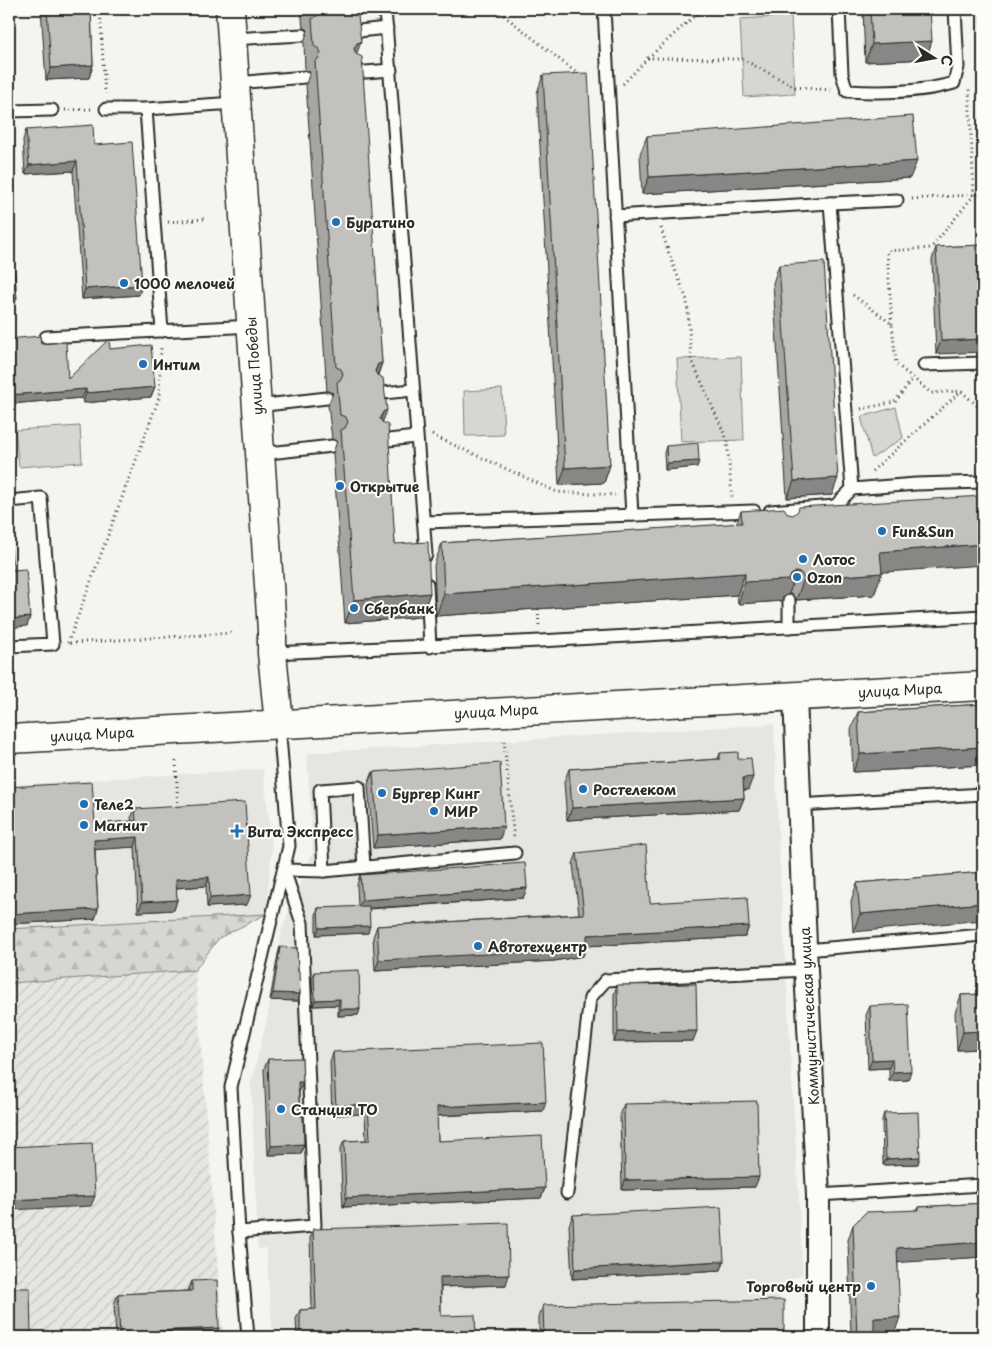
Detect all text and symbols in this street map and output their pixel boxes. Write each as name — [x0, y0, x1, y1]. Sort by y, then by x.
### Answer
north arrow — [910, 32, 960, 82]
text: С — [936, 53, 959, 68]
place label: Буратино — [346, 212, 415, 233]
marker: Буратино — [330, 216, 342, 228]
place label: 1000 мелочей — [134, 273, 235, 294]
marker: 1000 мелочей — [118, 277, 130, 289]
street label: улица Победы — [240, 316, 268, 416]
place label: Интим — [153, 354, 200, 375]
marker: Интим — [137, 358, 149, 370]
place label: Открытие — [350, 476, 420, 497]
marker: Открытие — [334, 480, 346, 492]
place label: Fun&Sun — [892, 521, 954, 542]
marker: Fun&Sun — [876, 525, 888, 537]
place label: Лотос — [813, 549, 856, 570]
marker: Лотос — [797, 553, 809, 565]
place label: Ozon — [807, 567, 842, 588]
marker: Ozon — [791, 571, 803, 583]
place label: Сбербанк — [364, 598, 434, 619]
marker: Сбербанк — [348, 602, 360, 614]
street label: улица Мира — [857, 677, 943, 703]
street label: улица Мира — [453, 698, 539, 724]
street label: улица Мира — [49, 721, 135, 747]
place label: Ростелеком — [593, 779, 676, 800]
place label: Бургер Кинг — [392, 783, 480, 804]
marker: Ростелеком — [577, 783, 589, 795]
marker: Бургер Кинг — [376, 787, 388, 799]
place label: Теле2 — [94, 794, 134, 815]
marker: Теле2 — [78, 798, 90, 810]
place label: МИР — [444, 801, 478, 822]
marker: МИР — [428, 805, 440, 817]
place label: Магнит — [94, 815, 148, 836]
marker: Магнит — [78, 819, 90, 831]
place label: Вита Экспресс — [247, 821, 354, 842]
marker: Вита Экспресс — [231, 825, 243, 837]
street label: Коммунистическая улица — [794, 926, 824, 1105]
place label: Автотехцентр — [488, 936, 587, 957]
marker: Автотехцентр — [472, 940, 484, 952]
place label: Станция ТО — [291, 1099, 378, 1120]
marker: Станция ТО — [275, 1103, 287, 1115]
place label: Торговый центр — [746, 1276, 861, 1297]
marker: Торговый центр — [865, 1280, 877, 1292]

